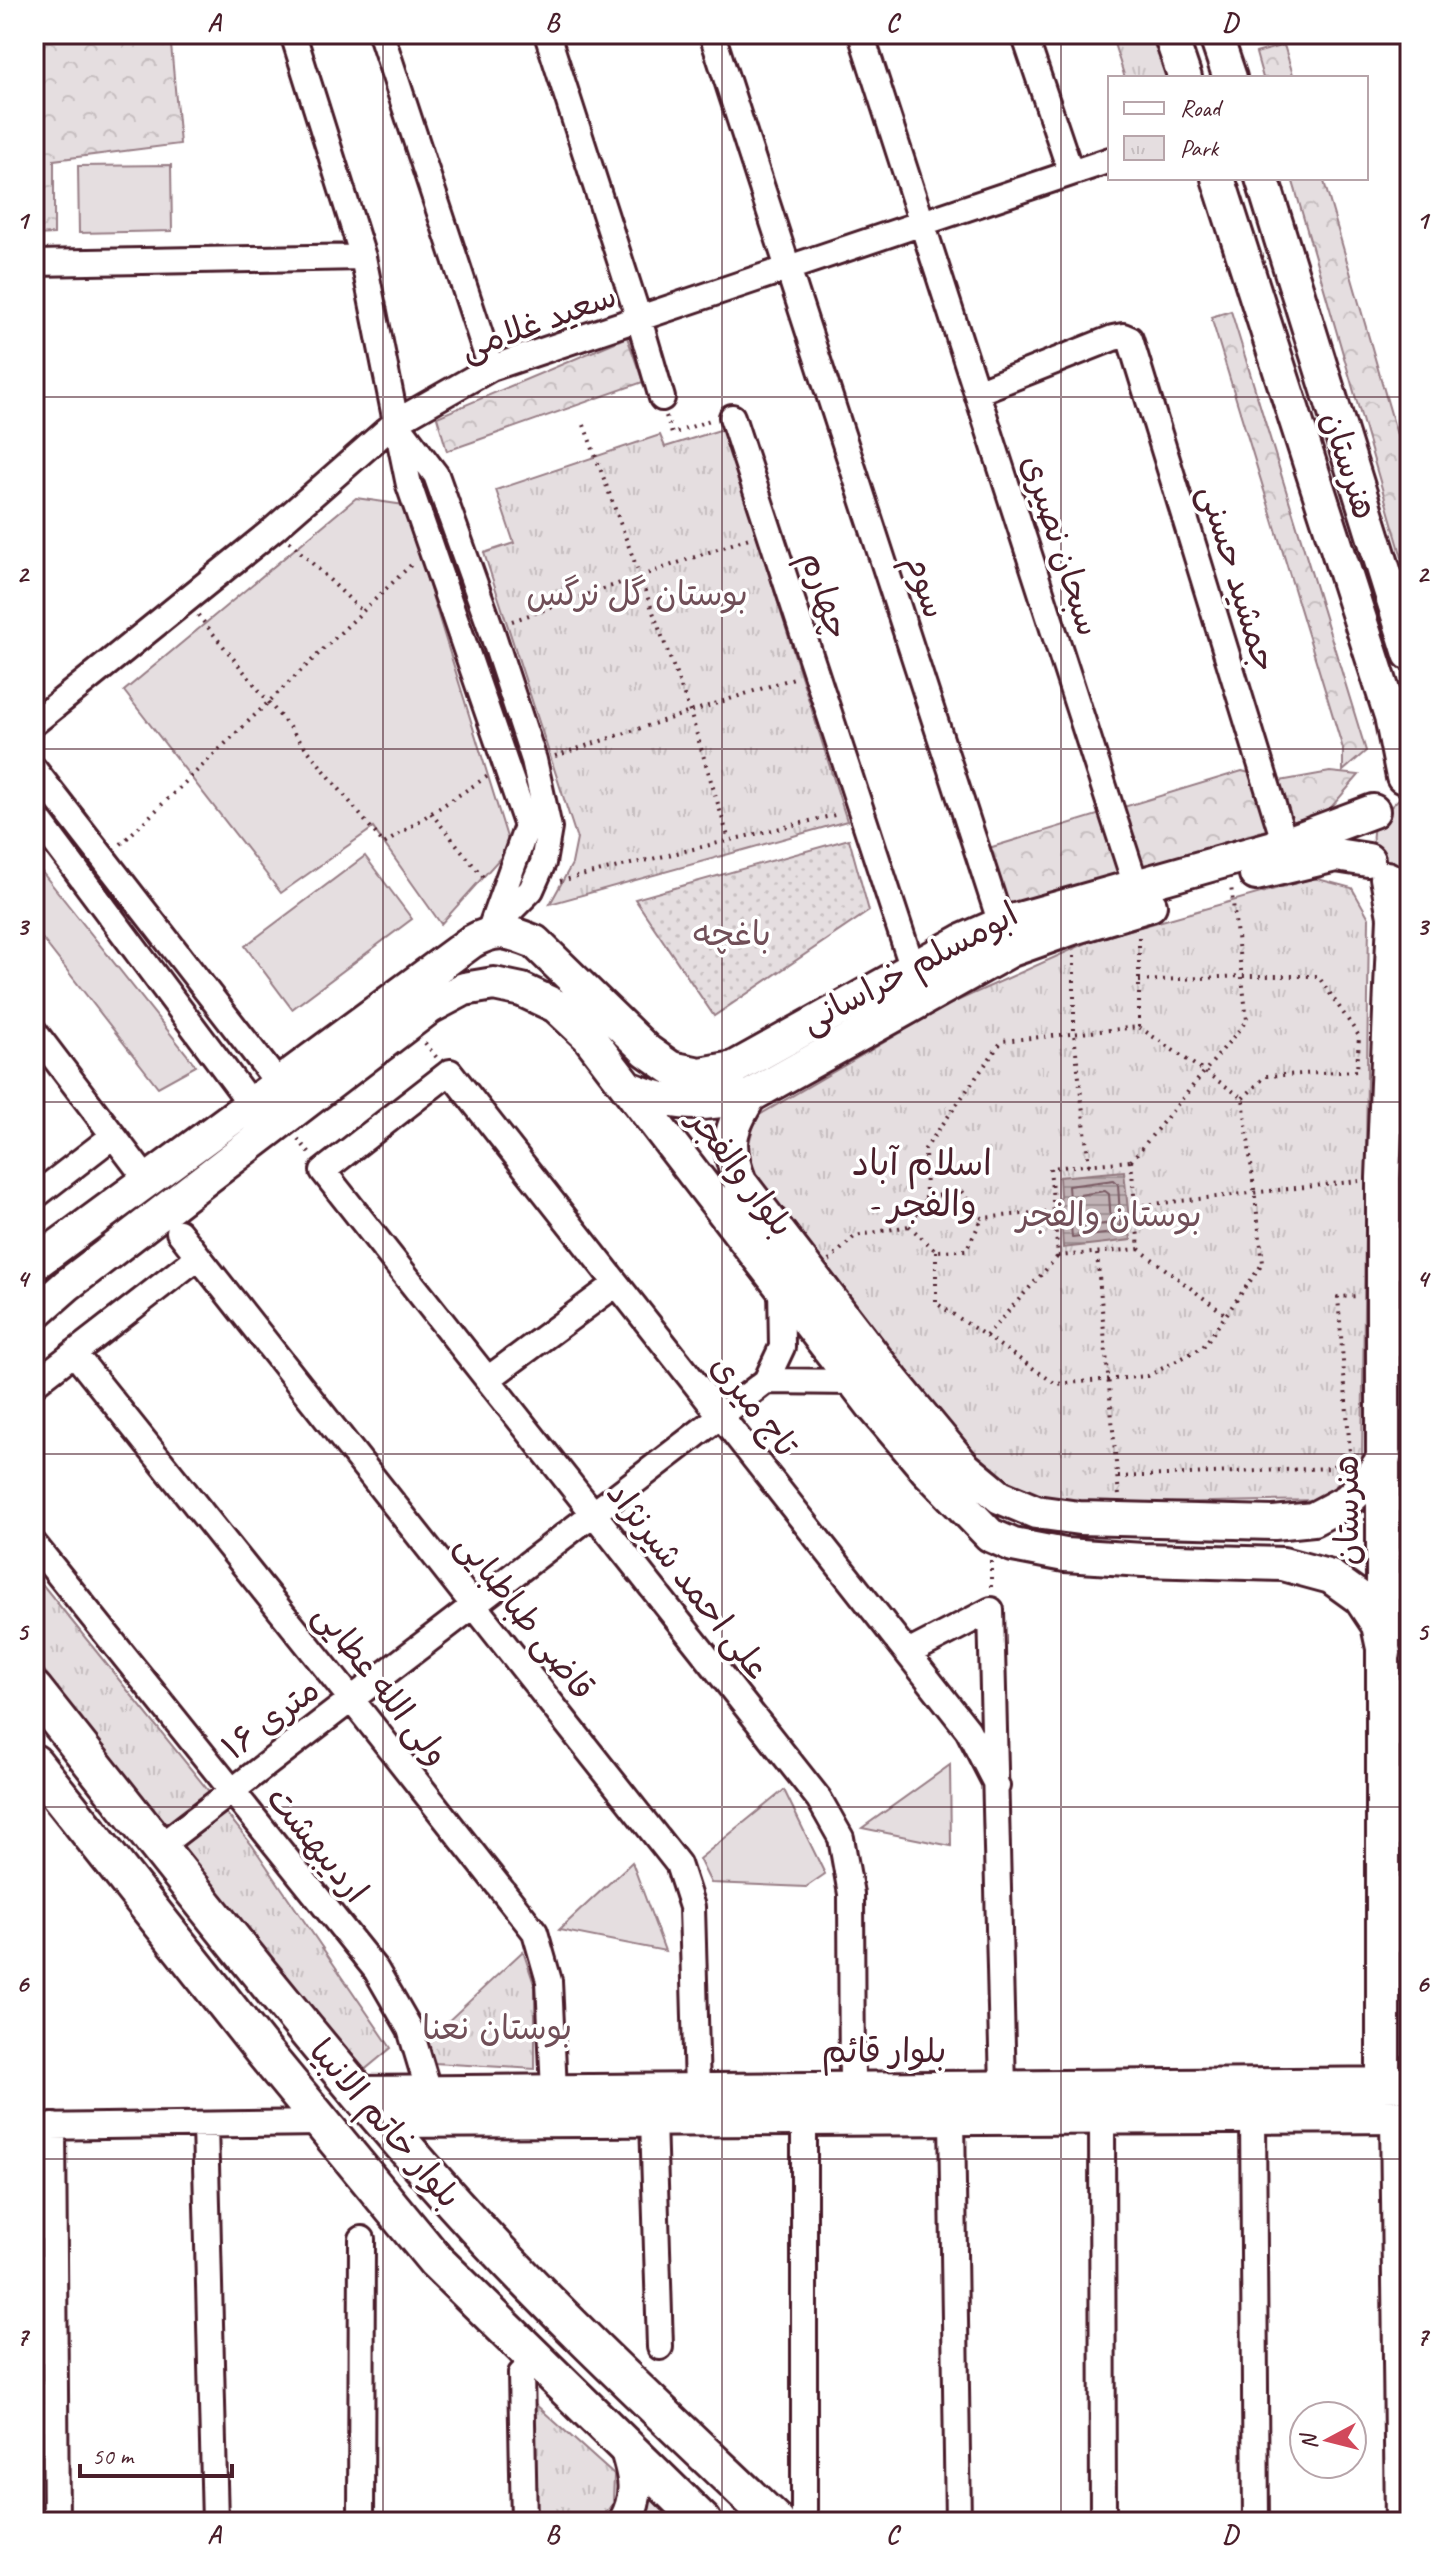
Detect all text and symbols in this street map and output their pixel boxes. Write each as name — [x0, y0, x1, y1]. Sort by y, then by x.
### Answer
text: A — [207, 6, 222, 39]
text: B — [545, 6, 561, 39]
text: C — [886, 6, 902, 39]
text: D — [1222, 6, 1240, 39]
legend — [1108, 76, 1368, 180]
text: Road — [1180, 93, 1224, 123]
text: Park — [1180, 133, 1220, 163]
text: 1 — [16, 204, 31, 237]
text: 1 — [1416, 204, 1431, 237]
street label: سعید غلامی — [454, 273, 622, 370]
street label: هنرستان — [1312, 406, 1387, 524]
street label: سبحان نصیری — [1012, 449, 1111, 641]
street label: جمشید حسنی — [1190, 479, 1287, 677]
street label: چهارم — [787, 546, 860, 646]
street label: سوم — [892, 549, 957, 625]
text: 2 — [16, 557, 30, 590]
text: 2 — [1416, 557, 1430, 590]
park label: بوستان گل نرگس — [526, 572, 748, 615]
street label: ابومسلم خراسانی — [793, 892, 1027, 1046]
text: 3 — [16, 910, 30, 943]
text: 3 — [1416, 910, 1430, 943]
park label: باغچه — [693, 912, 771, 955]
street label: بلوار والفجر — [678, 1097, 804, 1245]
district label: اسلام آباد - والفجر — [852, 1140, 992, 1227]
park label: بوستان والفجر — [1013, 1193, 1202, 1236]
text: 4 — [16, 1262, 31, 1295]
text: 4 — [1416, 1262, 1431, 1295]
street label: تاج میری — [701, 1346, 809, 1467]
street label: هنرستان — [1325, 1455, 1368, 1565]
street label: علی احمد شیرنژاد — [598, 1472, 779, 1688]
street label: قاضی طباطبایی — [447, 1524, 604, 1709]
street label: ولی الله عطایی — [305, 1594, 459, 1774]
text: 5 — [16, 1615, 30, 1648]
text: 5 — [1416, 1615, 1430, 1648]
street label: ۱۶ متری — [213, 1668, 328, 1769]
street label: اردیبهشت — [258, 1777, 378, 1911]
text: 6 — [16, 1967, 30, 2000]
text: 6 — [1416, 1967, 1430, 2000]
park label: بوستان نعنا — [422, 2006, 572, 2049]
street label: بلوار قائم — [822, 2029, 946, 2076]
street label: بلوار خاتم الانبیا — [297, 2030, 471, 2220]
text: 7 — [16, 2320, 30, 2353]
text: 7 — [1416, 2320, 1430, 2353]
north arrow — [1288, 2400, 1368, 2480]
scale bar — [80, 2428, 232, 2478]
text: N — [1294, 2430, 1324, 2451]
text: 50 m — [92, 2441, 135, 2471]
text: A — [207, 2518, 222, 2551]
text: B — [545, 2518, 561, 2551]
text: C — [886, 2518, 902, 2551]
text: D — [1222, 2518, 1240, 2551]

